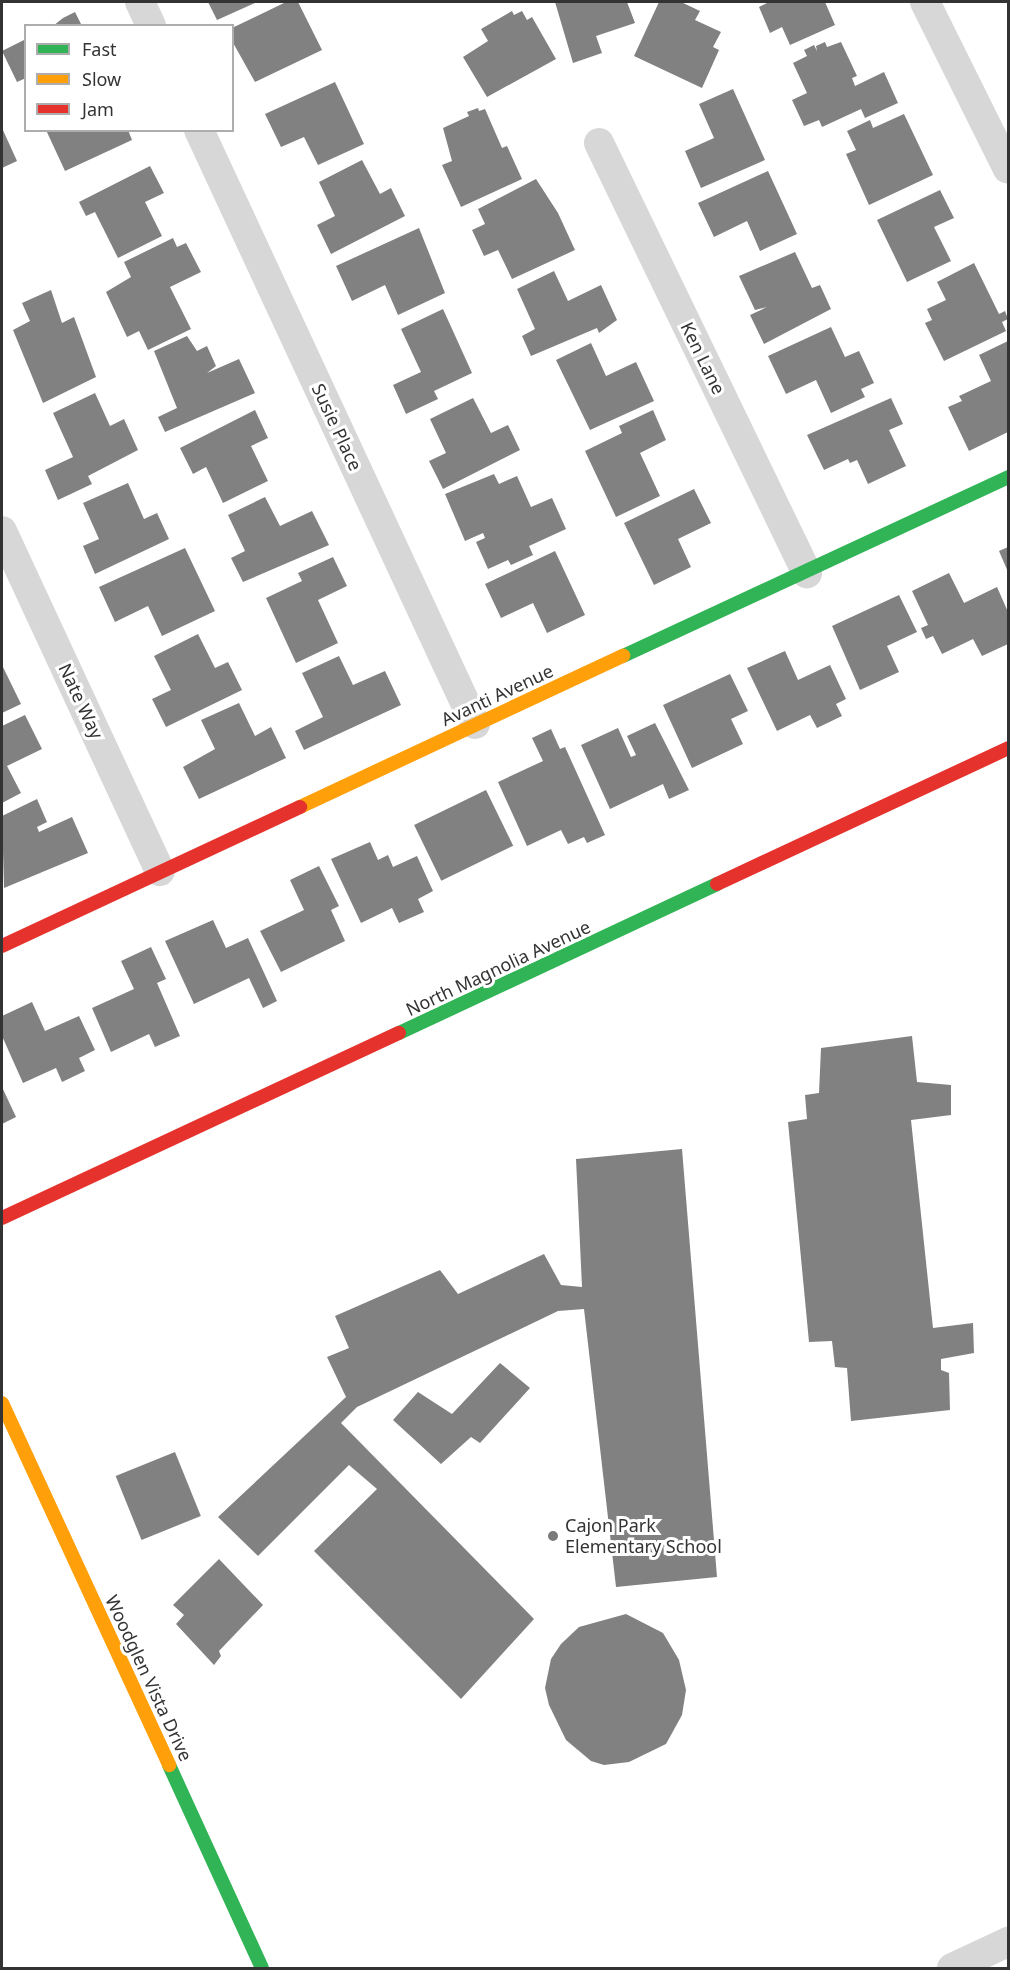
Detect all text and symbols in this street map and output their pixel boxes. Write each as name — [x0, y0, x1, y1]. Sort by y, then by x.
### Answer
legend — [24, 24, 234, 132]
text: Fast — [82, 37, 117, 61]
text: Slow — [82, 67, 121, 91]
text: Jam — [82, 97, 114, 121]
street label: Ken Lane — [676, 318, 730, 398]
street label: Susie Place — [307, 380, 367, 474]
street label: Nate Way — [54, 660, 108, 742]
street label: Avanti Avenue — [438, 660, 556, 730]
street label: North Magnolia Avenue — [402, 916, 594, 1020]
place label: Cajon Park Elementary School — [565, 1515, 722, 1558]
marker: Cajon Park Elementary School — [546, 1529, 560, 1543]
street label: Woodglen Vista Drive — [101, 1592, 197, 1764]

